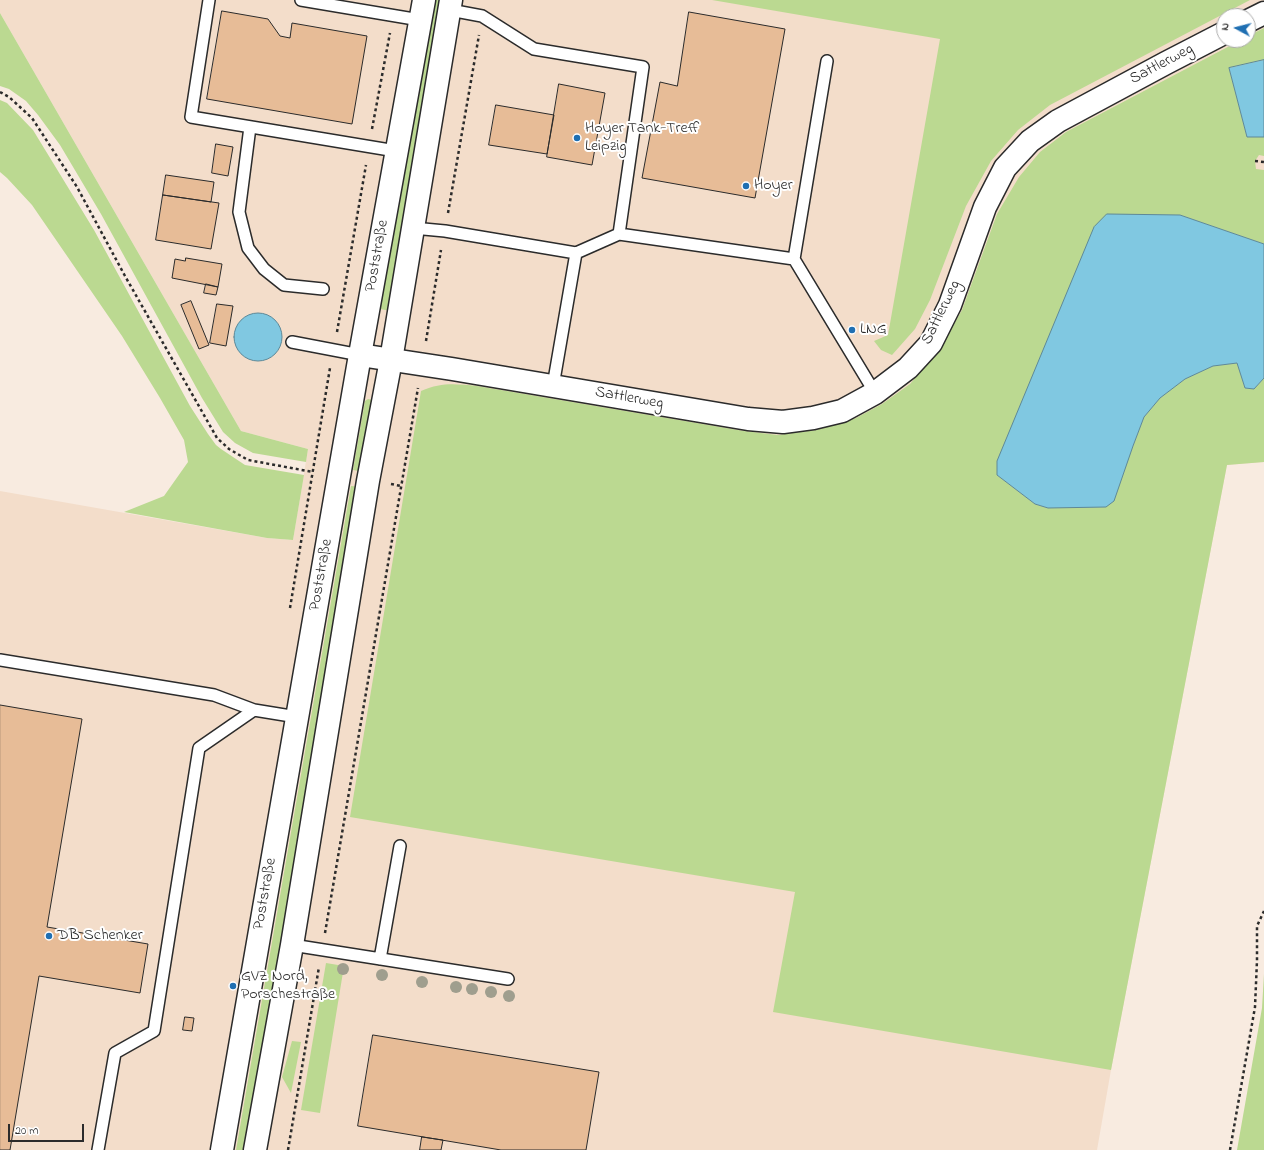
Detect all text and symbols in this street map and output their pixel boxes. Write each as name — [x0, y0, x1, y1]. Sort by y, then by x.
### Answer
north arrow — [1216, 8, 1256, 48]
text: N — [1217, 22, 1233, 31]
street label: Sattlerweg — [1127, 40, 1197, 90]
place label: Hoyer Tank-Treff Leipzig — [585, 119, 699, 157]
marker: Hoyer Tank-Treff Leipzig — [572, 133, 582, 143]
place label: Hoyer — [754, 176, 793, 196]
marker: Hoyer — [741, 181, 751, 191]
street label: Poststraße — [362, 218, 394, 294]
street label: Sattlerweg — [918, 278, 966, 348]
place label: LNG — [860, 320, 887, 340]
marker: LNG — [847, 325, 857, 335]
street label: Sattlerweg — [593, 384, 665, 414]
street label: Poststraße — [306, 537, 338, 613]
street label: Poststraße — [250, 856, 282, 932]
place label: DB Schenker — [57, 926, 143, 946]
marker: DB Schenker — [44, 931, 54, 941]
place label: GVZ Nord, Porschestraße — [241, 967, 335, 1005]
marker: GVZ Nord, Porschestraße — [228, 981, 238, 991]
scale bar — [10, 1116, 86, 1142]
text: 20 m — [15, 1122, 38, 1140]

